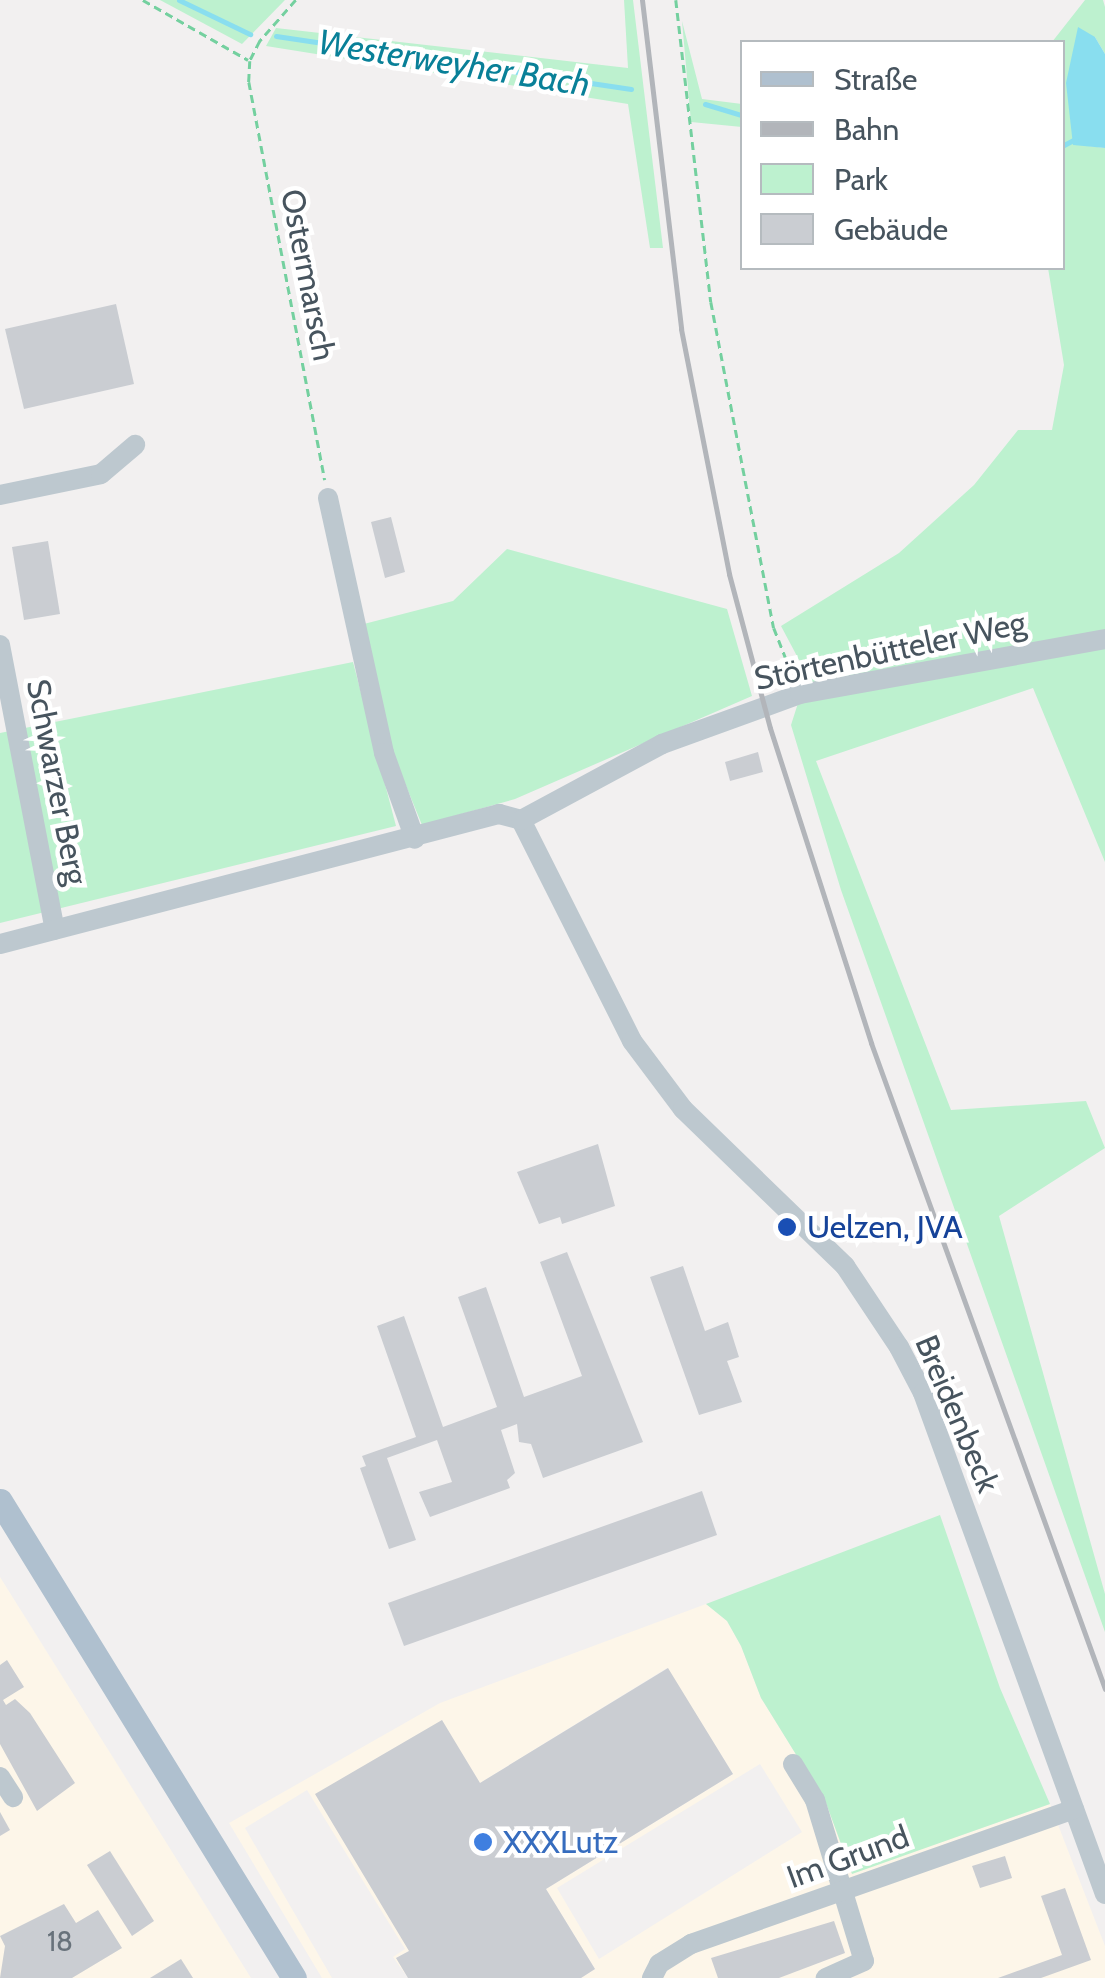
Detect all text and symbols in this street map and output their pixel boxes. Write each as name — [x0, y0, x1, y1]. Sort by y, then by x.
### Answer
water label: Westerweyher Bach — [315, 21, 593, 105]
legend — [740, 40, 1065, 270]
text: Straße — [834, 61, 917, 98]
text: Bahn — [834, 111, 899, 148]
text: Park — [834, 161, 888, 198]
street label: Ostermarsch — [273, 186, 343, 364]
text: Gebäude — [834, 211, 948, 248]
street label: Störtenbütteler Weg — [751, 603, 1029, 699]
street label: Schwarzer Berg — [18, 676, 96, 888]
place label: Uelzen, JVA — [807, 1208, 963, 1246]
marker: Uelzen, JVA — [776, 1216, 798, 1238]
street label: Breidenbeck — [907, 1330, 1007, 1498]
street label: Im Grund — [782, 1817, 914, 1897]
place label: XXXLutz — [503, 1823, 618, 1861]
marker: XXXLutz — [472, 1831, 494, 1853]
house number: 18 — [47, 1924, 73, 1958]

